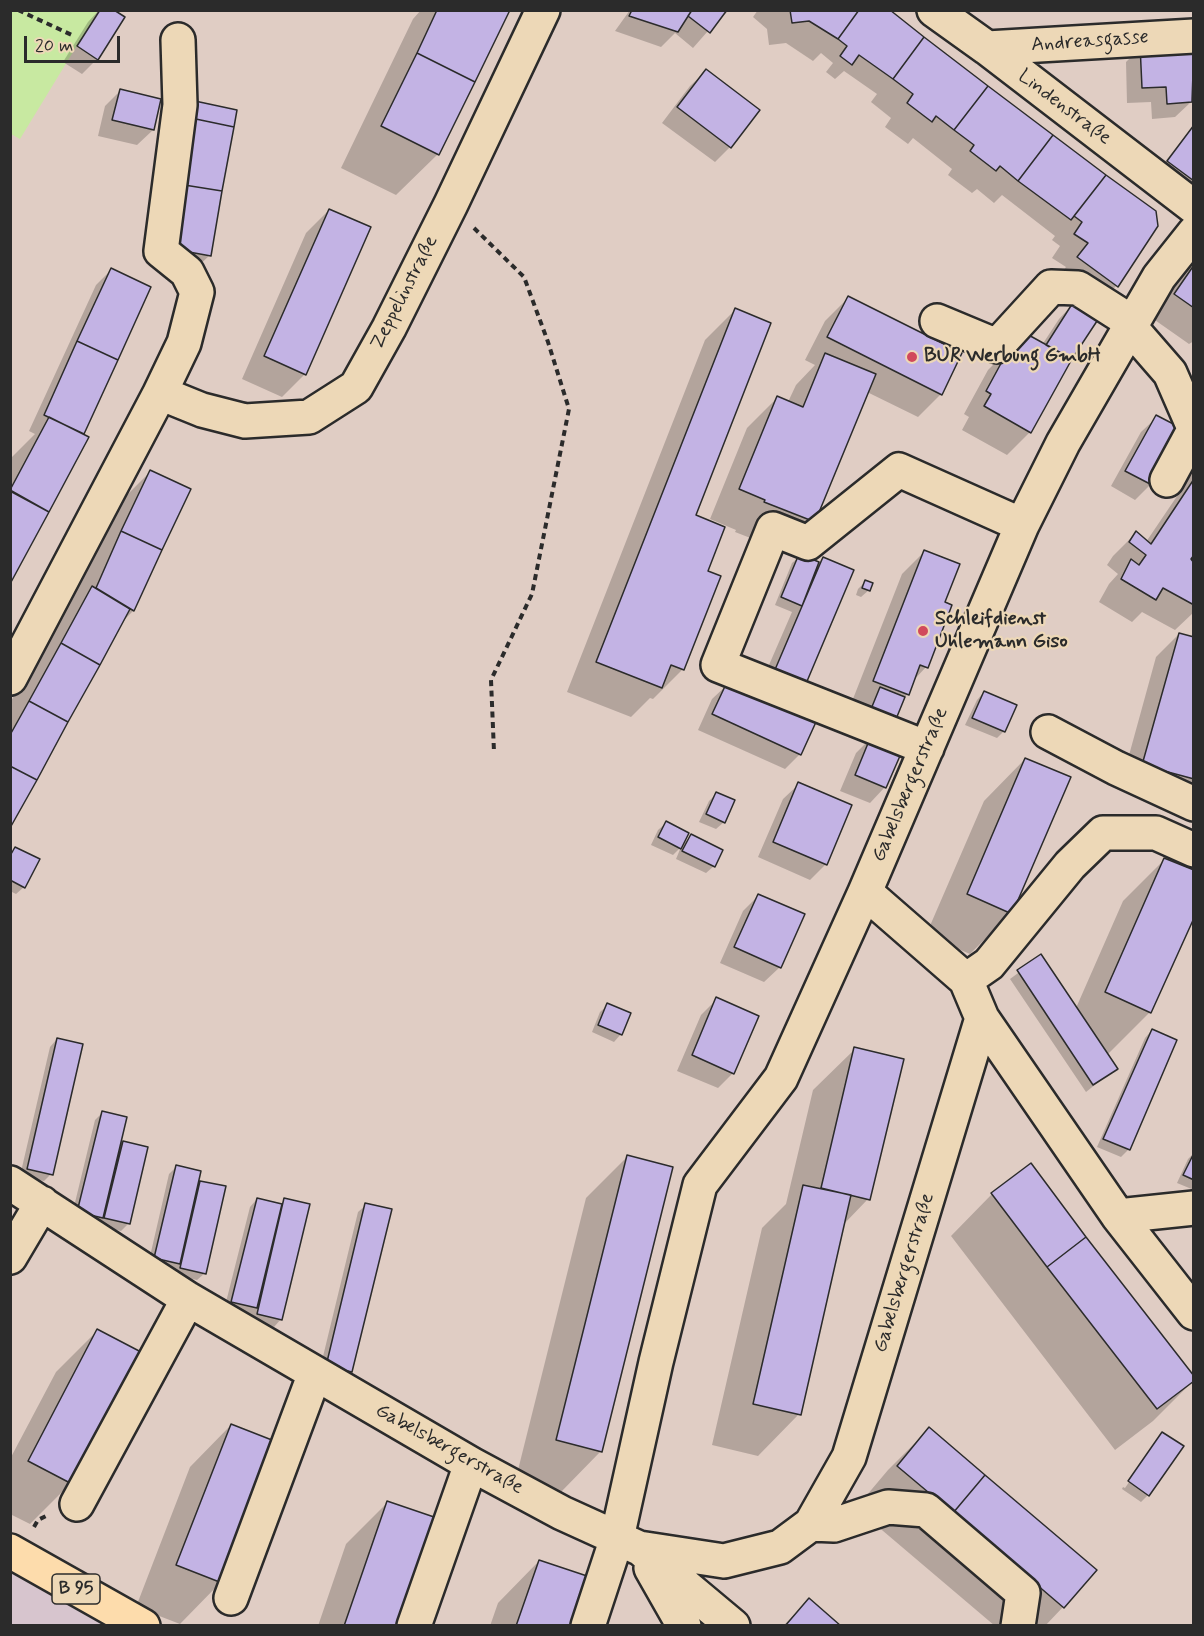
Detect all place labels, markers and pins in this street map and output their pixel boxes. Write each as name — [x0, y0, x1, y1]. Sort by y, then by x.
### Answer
place label: BUR Werbung GmbH — [924, 345, 1101, 369]
marker: BUR Werbung GmbH — [905, 350, 919, 364]
place label: Schleifdienst Uhlemann Giso — [935, 608, 1068, 655]
marker: Schleifdienst Uhlemann Giso — [916, 624, 930, 638]

